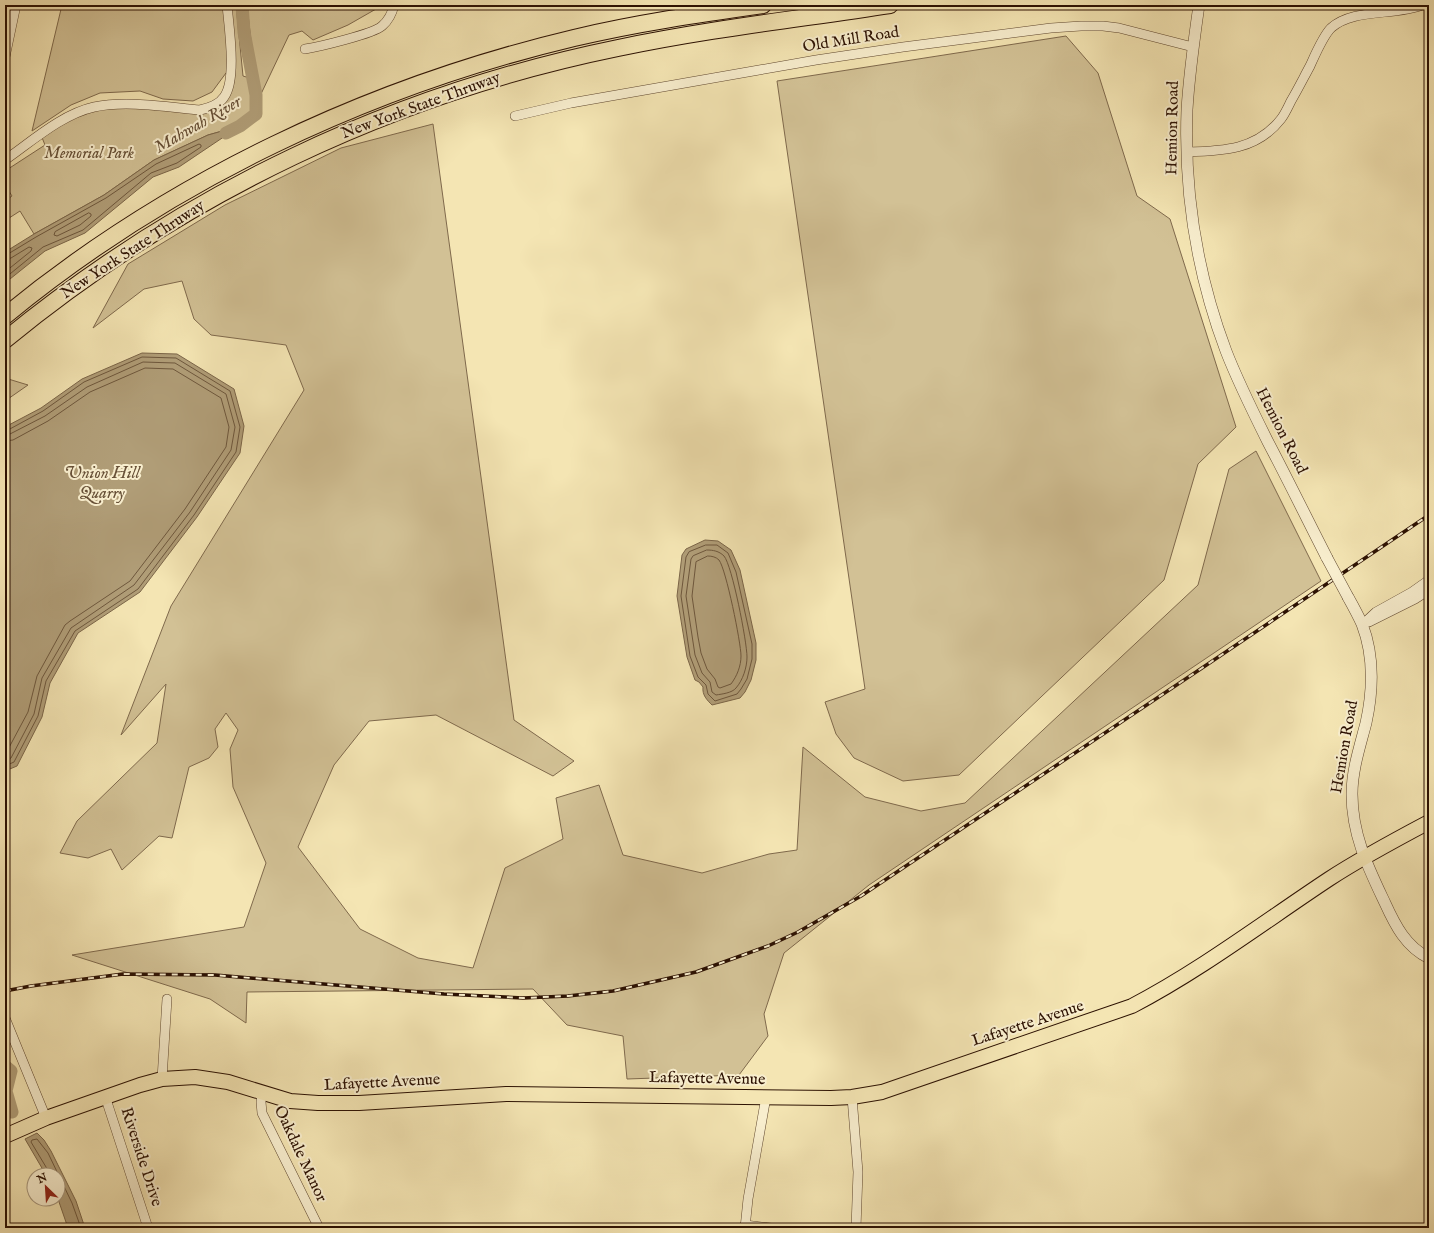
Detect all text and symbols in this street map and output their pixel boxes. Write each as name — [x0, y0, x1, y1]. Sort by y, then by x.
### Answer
street label: Old Mill Road — [801, 22, 901, 57]
street label: New York State Thruway — [339, 68, 503, 144]
street label: Hemion Road — [1162, 80, 1184, 175]
water label: Mahwah River — [151, 91, 246, 158]
park label: Memorial Park — [44, 144, 135, 164]
street label: New York State Thruway — [57, 196, 209, 304]
street label: Hemion Road — [1251, 385, 1311, 478]
water label: Union Hill Quarry — [64, 463, 142, 504]
street label: Hemion Road — [1327, 698, 1363, 795]
street label: Lafayette Avenue — [969, 996, 1087, 1052]
street label: Lafayette Avenue — [649, 1068, 765, 1090]
street label: Lafayette Avenue — [323, 1070, 441, 1096]
street label: Oakdale Manor — [269, 1103, 331, 1206]
street label: Riverside Drive — [116, 1105, 166, 1209]
north arrow — [26, 1167, 66, 1207]
text: N — [34, 1170, 50, 1188]

